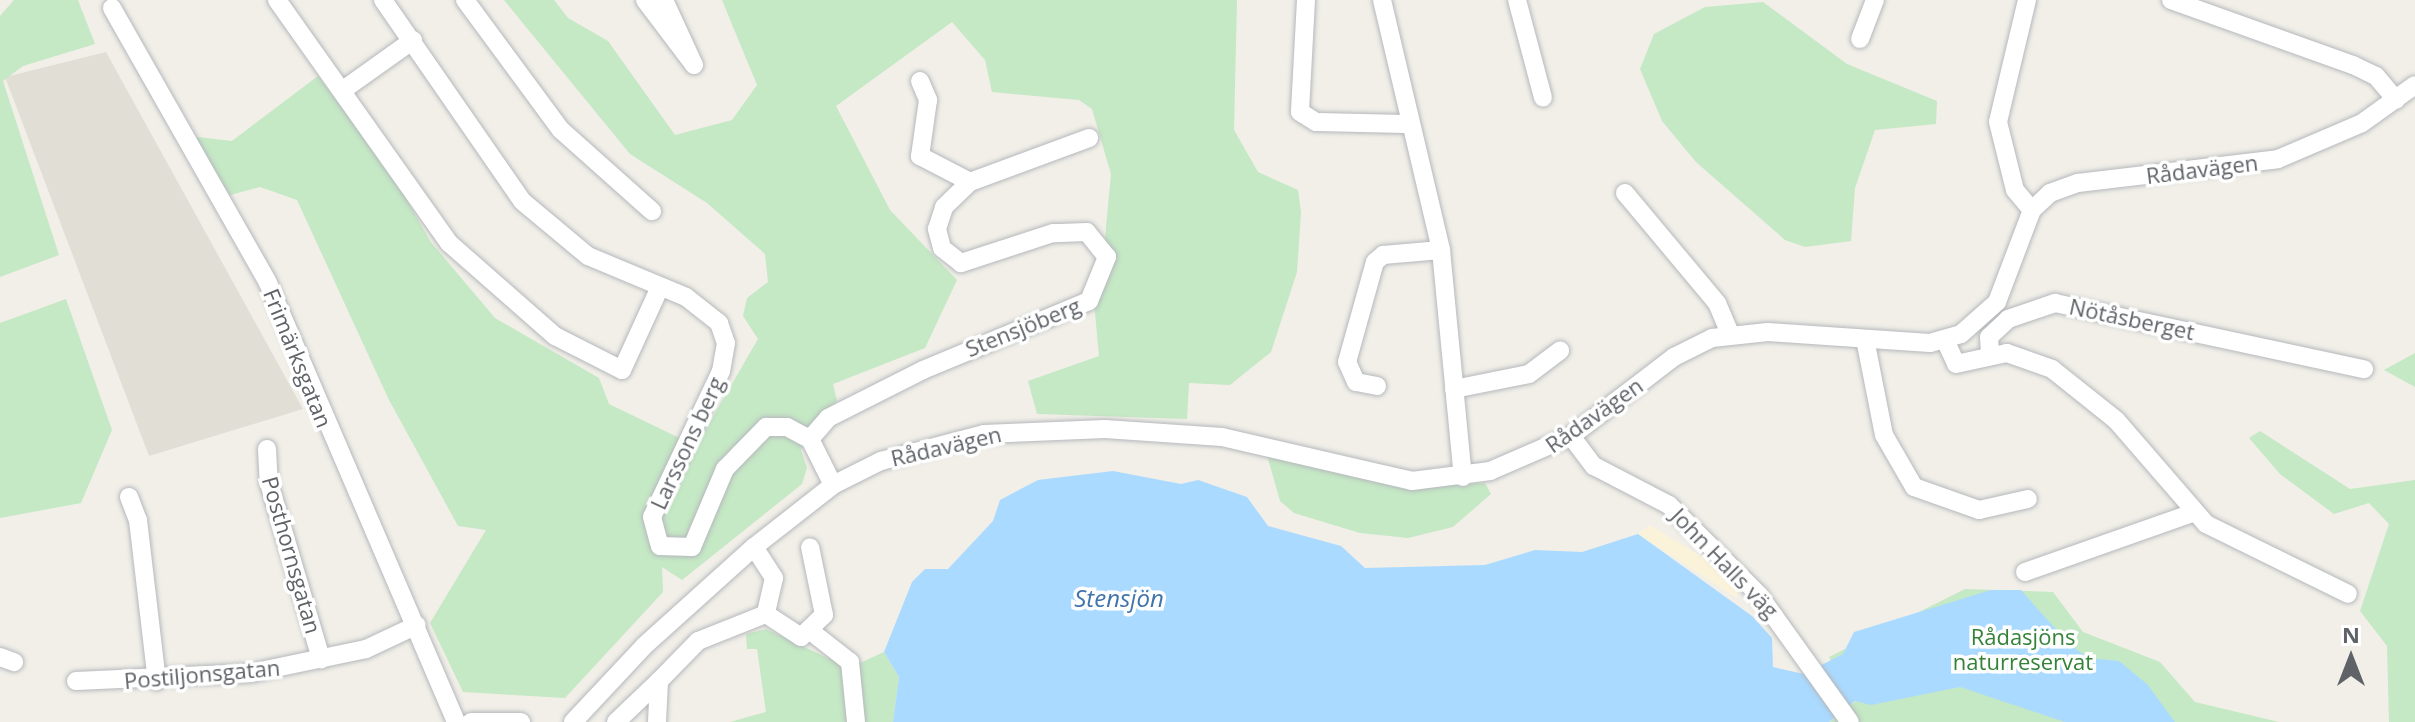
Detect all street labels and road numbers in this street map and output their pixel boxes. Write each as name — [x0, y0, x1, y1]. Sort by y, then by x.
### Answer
street label: Rådavägen — [2145, 149, 2259, 189]
street label: Frimärksgatan — [258, 285, 338, 431]
street label: Stensjöberg — [962, 292, 1084, 362]
street label: Nötåsberget — [2067, 293, 2197, 345]
street label: Larssons berg — [645, 372, 729, 514]
street label: Rådavägen — [1540, 372, 1648, 458]
street label: Rådavägen — [888, 420, 1004, 472]
street label: Posthornsgatan — [257, 473, 327, 637]
street label: John Halls väg — [1666, 502, 1784, 624]
street label: Postiljonsgatan — [123, 654, 281, 694]

